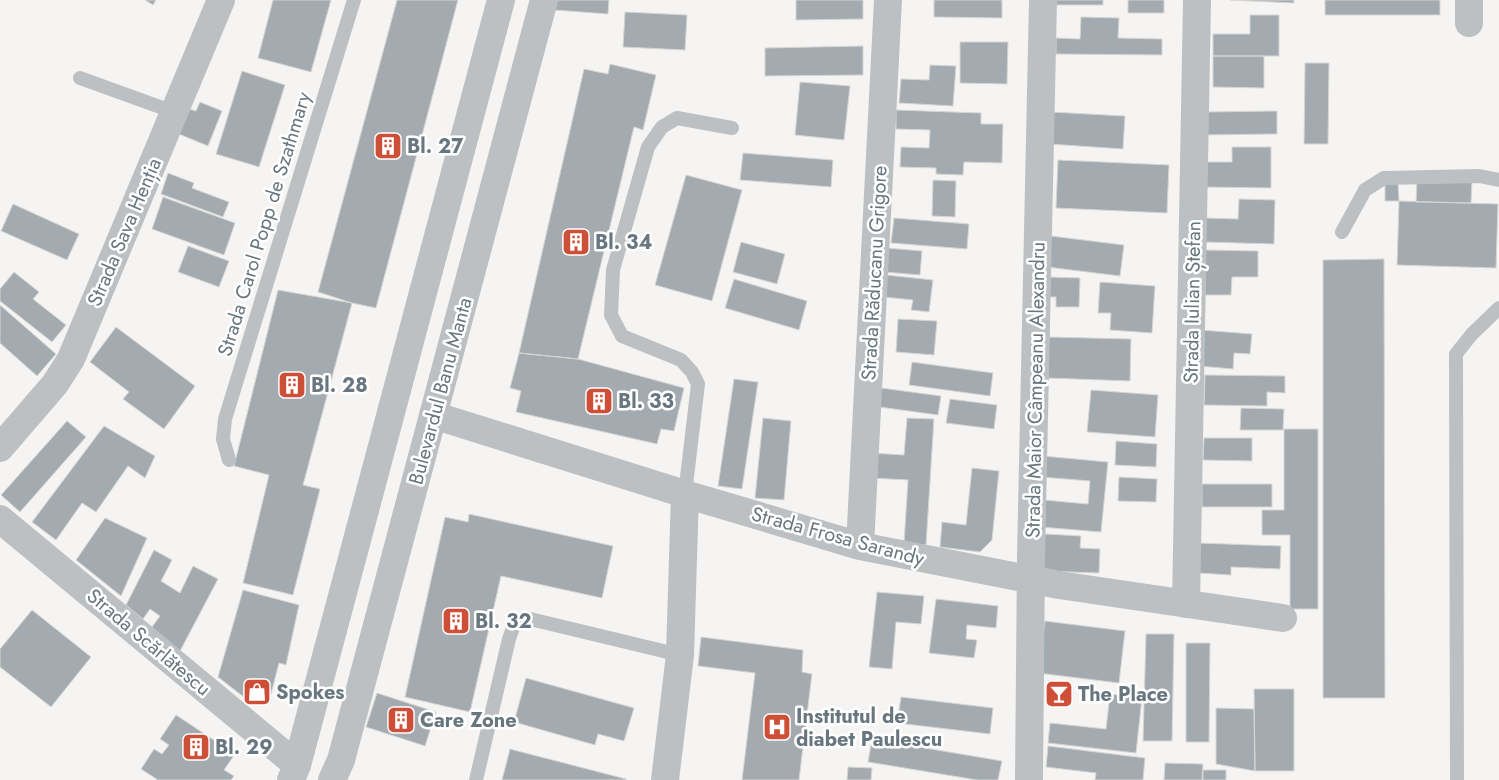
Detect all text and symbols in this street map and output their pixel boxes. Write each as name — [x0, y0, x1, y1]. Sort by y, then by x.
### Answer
street label: Strada Carol Popp de Szathmary — [210, 88, 319, 360]
building icon: Bl. 27 — [373, 131, 403, 161]
place label: Bl. 27 — [407, 132, 464, 161]
street label: Strada Sava Henția — [80, 153, 169, 311]
street label: Strada Răducanu Grigore — [854, 165, 895, 381]
street label: Strada Iulian Ștefan — [1177, 221, 1208, 383]
building icon: Bl. 34 — [561, 227, 591, 257]
place label: Bl. 34 — [595, 228, 653, 257]
street label: Strada Maior Câmpeanu Alexandru — [1018, 242, 1053, 538]
street label: Bulevardul Banu Manta — [402, 294, 479, 488]
building icon: Bl. 28 — [277, 370, 307, 400]
place label: Bl. 28 — [311, 371, 368, 400]
building icon: Bl. 33 — [584, 386, 614, 416]
place label: Bl. 33 — [618, 387, 674, 416]
street label: Strada Frosa Sarandy — [748, 499, 928, 574]
street label: Strada Scărlătescu — [80, 582, 217, 703]
building icon: Bl. 32 — [441, 606, 471, 636]
place label: Bl. 32 — [475, 607, 532, 636]
shop icon: Spokes — [242, 677, 272, 707]
place label: Spokes — [276, 678, 344, 707]
bar icon: The Place — [1044, 679, 1074, 709]
place label: The Place — [1078, 680, 1168, 709]
place label: Institutul de diabet Paulescu — [796, 702, 942, 754]
building icon: Care Zone — [386, 705, 416, 735]
place label: Care Zone — [420, 706, 517, 735]
hospital icon: Institutul de diabet Paulescu — [762, 712, 792, 742]
building icon: Bl. 29 — [181, 732, 211, 762]
place label: Bl. 29 — [215, 733, 273, 762]

